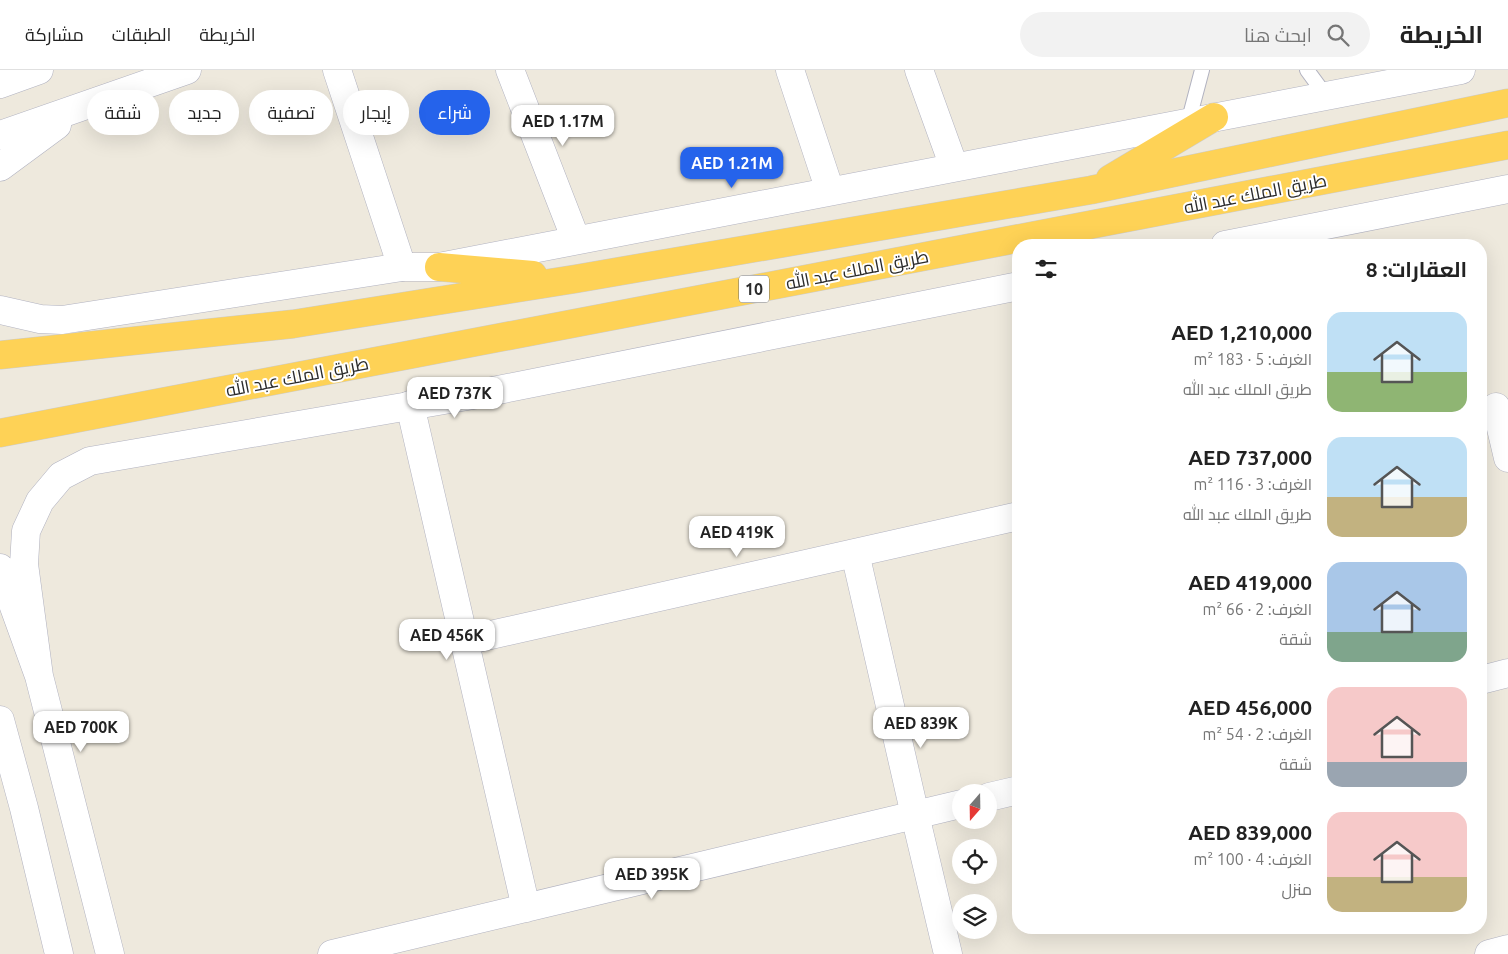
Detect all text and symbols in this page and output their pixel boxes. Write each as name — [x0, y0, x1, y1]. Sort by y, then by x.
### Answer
search box — [1020, 12, 1370, 57]
icon: search — [1324, 21, 1352, 49]
text: الخريطة — [1400, 21, 1483, 48]
text: مشاركة — [25, 24, 84, 44]
text: الطبقات — [112, 24, 171, 44]
text: الخريطة — [199, 24, 256, 44]
text: ابحث هنا — [1244, 24, 1312, 46]
chip: شقة — [87, 90, 159, 135]
chip: جديد — [169, 90, 239, 135]
chip: تصفية — [249, 90, 333, 135]
chip: إيجار — [343, 90, 409, 135]
chip: شراء — [419, 90, 490, 135]
pin: AED 1.17M — [506, 104, 620, 147]
text: AED 1.17M — [522, 112, 604, 130]
pin: AED 1.21M — [675, 146, 789, 189]
text: AED 1.21M — [691, 154, 773, 172]
street label: طريق الملك عبد الله — [1182, 168, 1329, 220]
street label: طريق الملك عبد الله — [784, 244, 931, 296]
icon: filters — [1032, 255, 1060, 283]
text: العقارات: 8 — [1366, 257, 1467, 281]
road number: 10 — [739, 275, 769, 302]
text: AED 1,210,000 — [1171, 320, 1312, 344]
icon: home — [1367, 332, 1427, 392]
text: الغرف: 5 · 183 m² — [1194, 350, 1312, 368]
street label: طريق الملك عبد الله — [224, 351, 371, 403]
pin: AED 737K — [403, 376, 507, 419]
text: طريق الملك عبد الله — [1183, 380, 1312, 398]
text: AED 737K — [418, 384, 492, 402]
text: AED 737,000 — [1188, 445, 1312, 469]
icon: home — [1367, 457, 1427, 517]
text: الغرف: 3 · 116 m² — [1194, 475, 1312, 493]
text: طريق الملك عبد الله — [1183, 505, 1312, 523]
pin: AED 419K — [685, 516, 789, 558]
text: AED 419K — [700, 523, 774, 541]
text: AED 419,000 — [1188, 570, 1312, 594]
icon: home — [1367, 582, 1427, 642]
text: الغرف: 2 · 66 m² — [1203, 600, 1312, 618]
pin: AED 456K — [395, 618, 499, 661]
text: AED 456K — [410, 626, 484, 644]
text: شقة — [1279, 630, 1312, 648]
text: AED 456,000 — [1188, 695, 1312, 719]
pin: AED 839K — [869, 706, 973, 749]
icon: home — [1367, 707, 1427, 767]
pin: AED 700K — [29, 710, 133, 753]
text: AED 839K — [884, 714, 958, 732]
text: AED 700K — [44, 718, 118, 736]
text: الغرف: 2 · 54 m² — [1203, 725, 1312, 743]
text: شقة — [1279, 755, 1312, 773]
north arrow — [952, 784, 998, 829]
map controls — [952, 784, 997, 939]
text: AED 839,000 — [1188, 820, 1312, 844]
icon: home — [1367, 832, 1427, 892]
button: locate — [952, 839, 997, 884]
text: الغرف: 4 · 100 m² — [1194, 850, 1312, 868]
pin: AED 395K — [600, 858, 704, 900]
text: AED 395K — [615, 865, 689, 883]
text: منزل — [1282, 880, 1312, 898]
button: layers — [952, 894, 997, 939]

